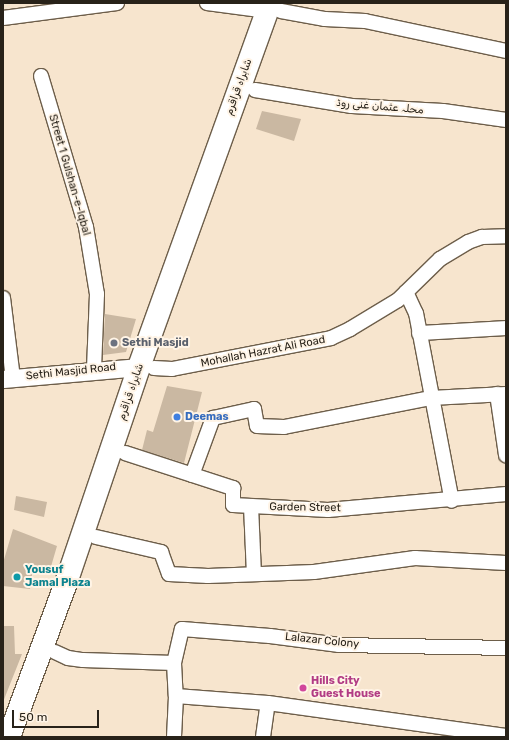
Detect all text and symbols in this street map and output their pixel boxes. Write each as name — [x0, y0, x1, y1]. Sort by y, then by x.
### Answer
street label: شاہراہ قراقرم — [223, 57, 255, 117]
street label: محلہ عثمان غنی روڈ — [336, 97, 424, 117]
street label: Street 1 Gulshan-e-Iqbal — [45, 113, 93, 237]
street label: Mohallah Hazrat Ali Road — [200, 333, 326, 371]
place label: Sethi Masjid — [122, 336, 189, 350]
marker: Sethi Masjid — [109, 338, 119, 348]
street label: Sethi Masjid Road — [25, 361, 117, 383]
street label: شاہراہ قراقرم — [115, 362, 147, 422]
place label: Deemas — [185, 410, 229, 424]
marker: Deemas — [172, 412, 182, 422]
street label: Garden Street — [269, 501, 341, 515]
place label: Yousuf Jamal Plaza — [25, 564, 91, 590]
marker: Yousuf Jamal Plaza — [12, 572, 22, 582]
street label: Lalazar Colony — [284, 631, 360, 651]
place label: Hills City Guest House — [311, 675, 381, 701]
marker: Hills City Guest House — [298, 683, 308, 693]
scale bar — [14, 702, 101, 728]
text: 50 m — [19, 710, 47, 724]

